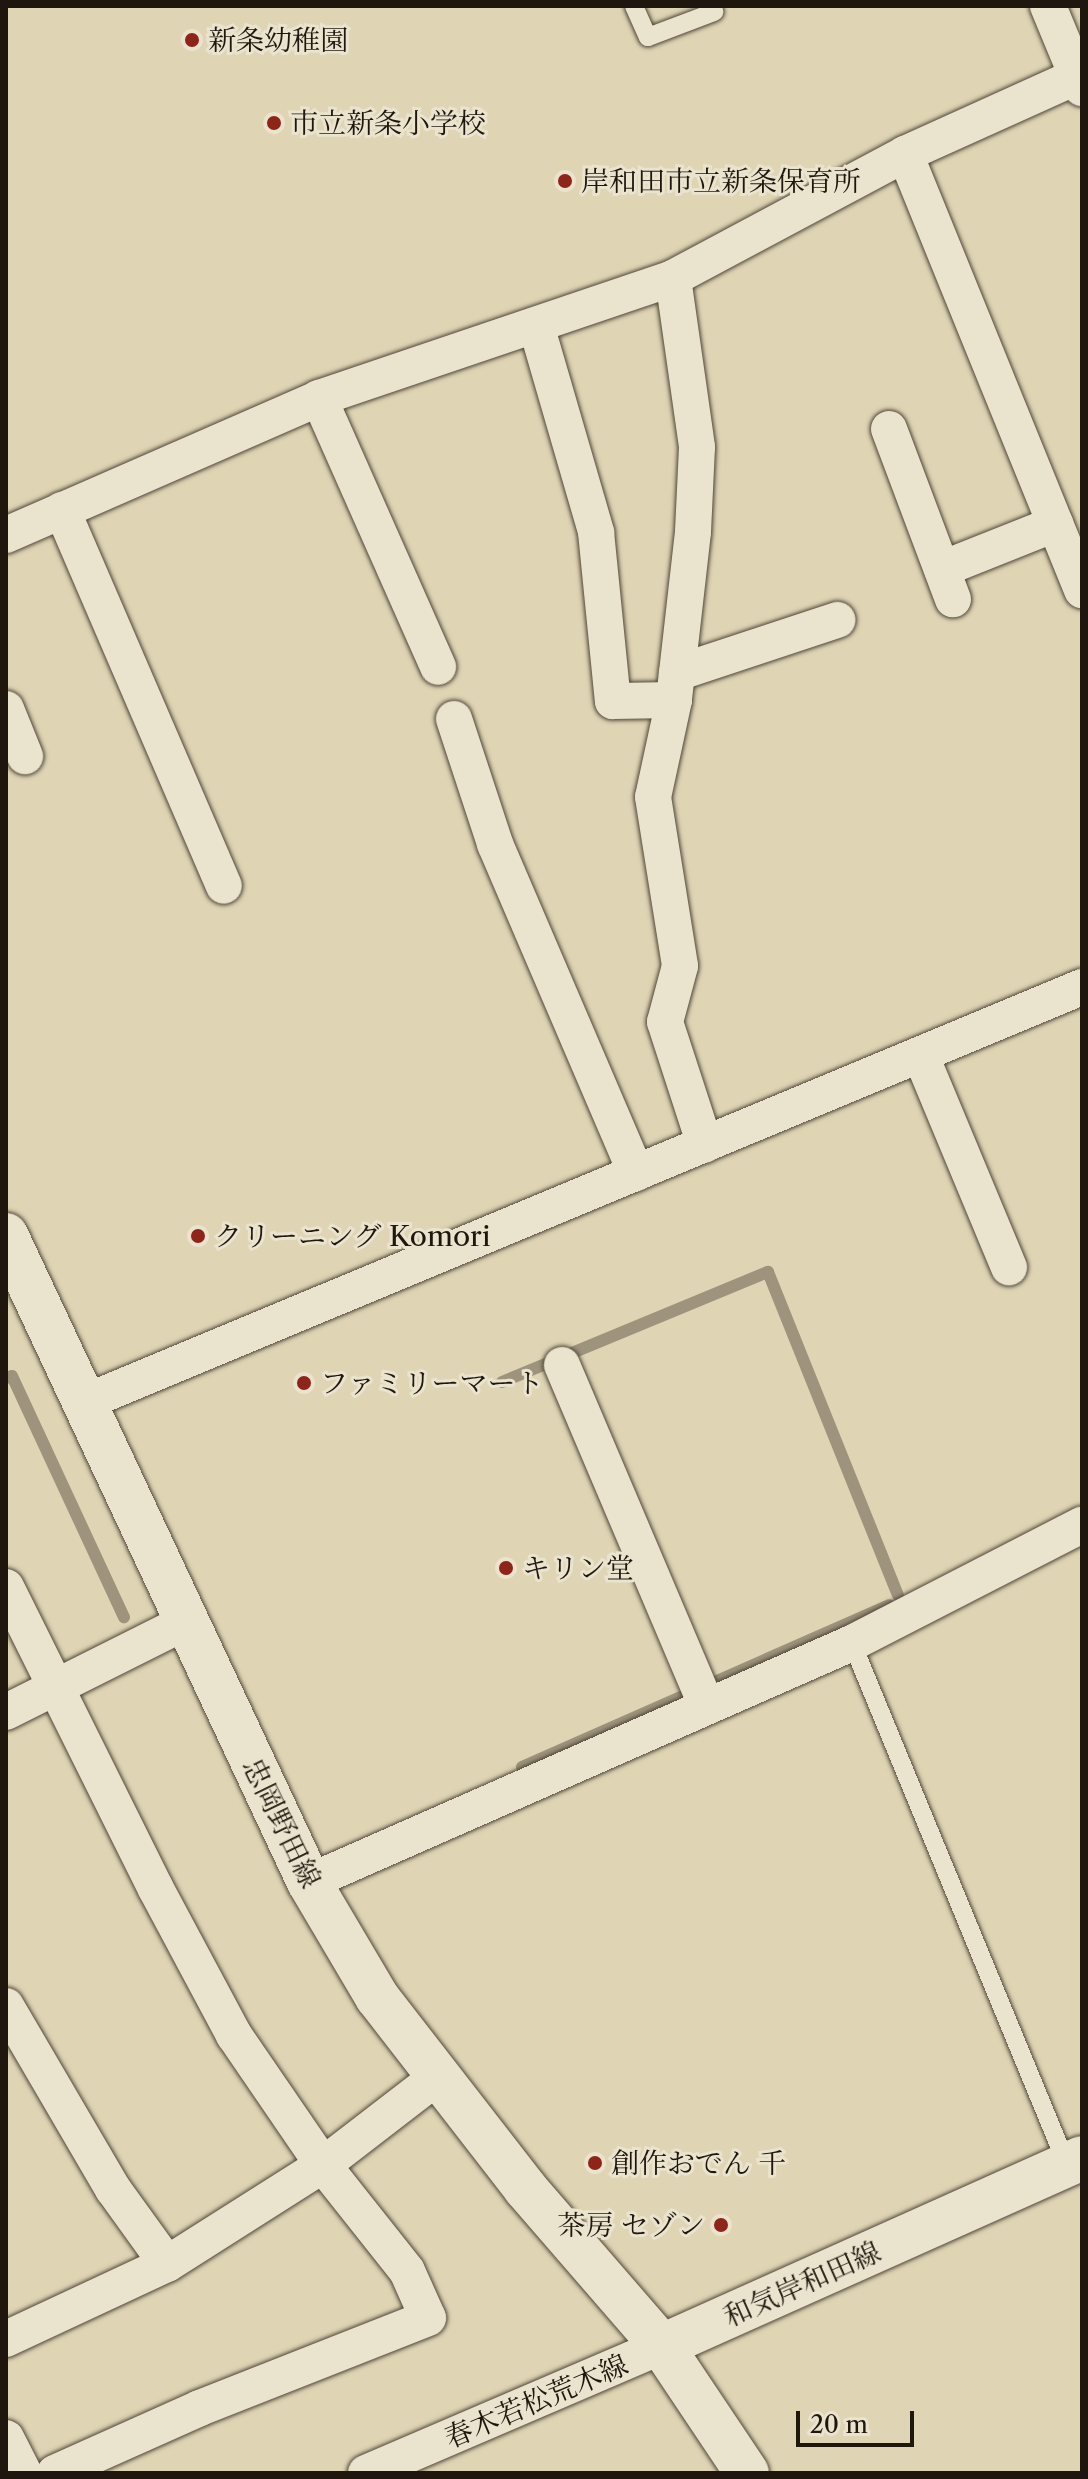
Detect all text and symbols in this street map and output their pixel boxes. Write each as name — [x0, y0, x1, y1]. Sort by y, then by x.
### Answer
place label: 新条幼稚園 — [208, 23, 348, 57]
marker: 新条幼稚園 — [183, 31, 201, 49]
place label: 市立新条小学校 — [290, 106, 486, 140]
marker: 市立新条小学校 — [265, 114, 283, 132]
place label: 岸和田市立新条保育所 — [581, 164, 861, 198]
marker: 岸和田市立新条保育所 — [556, 172, 574, 190]
place label: クリーニング Komori — [214, 1219, 491, 1253]
marker: クリーニング Komori — [189, 1227, 207, 1245]
place label: ファミリーマート — [320, 1366, 544, 1400]
marker: ファミリーマート — [295, 1374, 313, 1392]
place label: キリン堂 — [522, 1551, 634, 1585]
marker: キリン堂 — [497, 1559, 515, 1577]
street label: 忠岡野田線 — [236, 1753, 328, 1893]
place label: 創作おでん 千 — [611, 2146, 786, 2180]
marker: 創作おでん 千 — [586, 2154, 604, 2172]
place label: 茶房 セゾン — [558, 2208, 705, 2242]
marker: 茶房 セゾン — [712, 2216, 730, 2234]
street label: 和気岸和田線 — [718, 2234, 886, 2334]
street label: 春木若松荒木線 — [439, 2347, 633, 2455]
scale bar — [800, 2395, 918, 2445]
text: 20 m — [810, 2410, 868, 2439]

